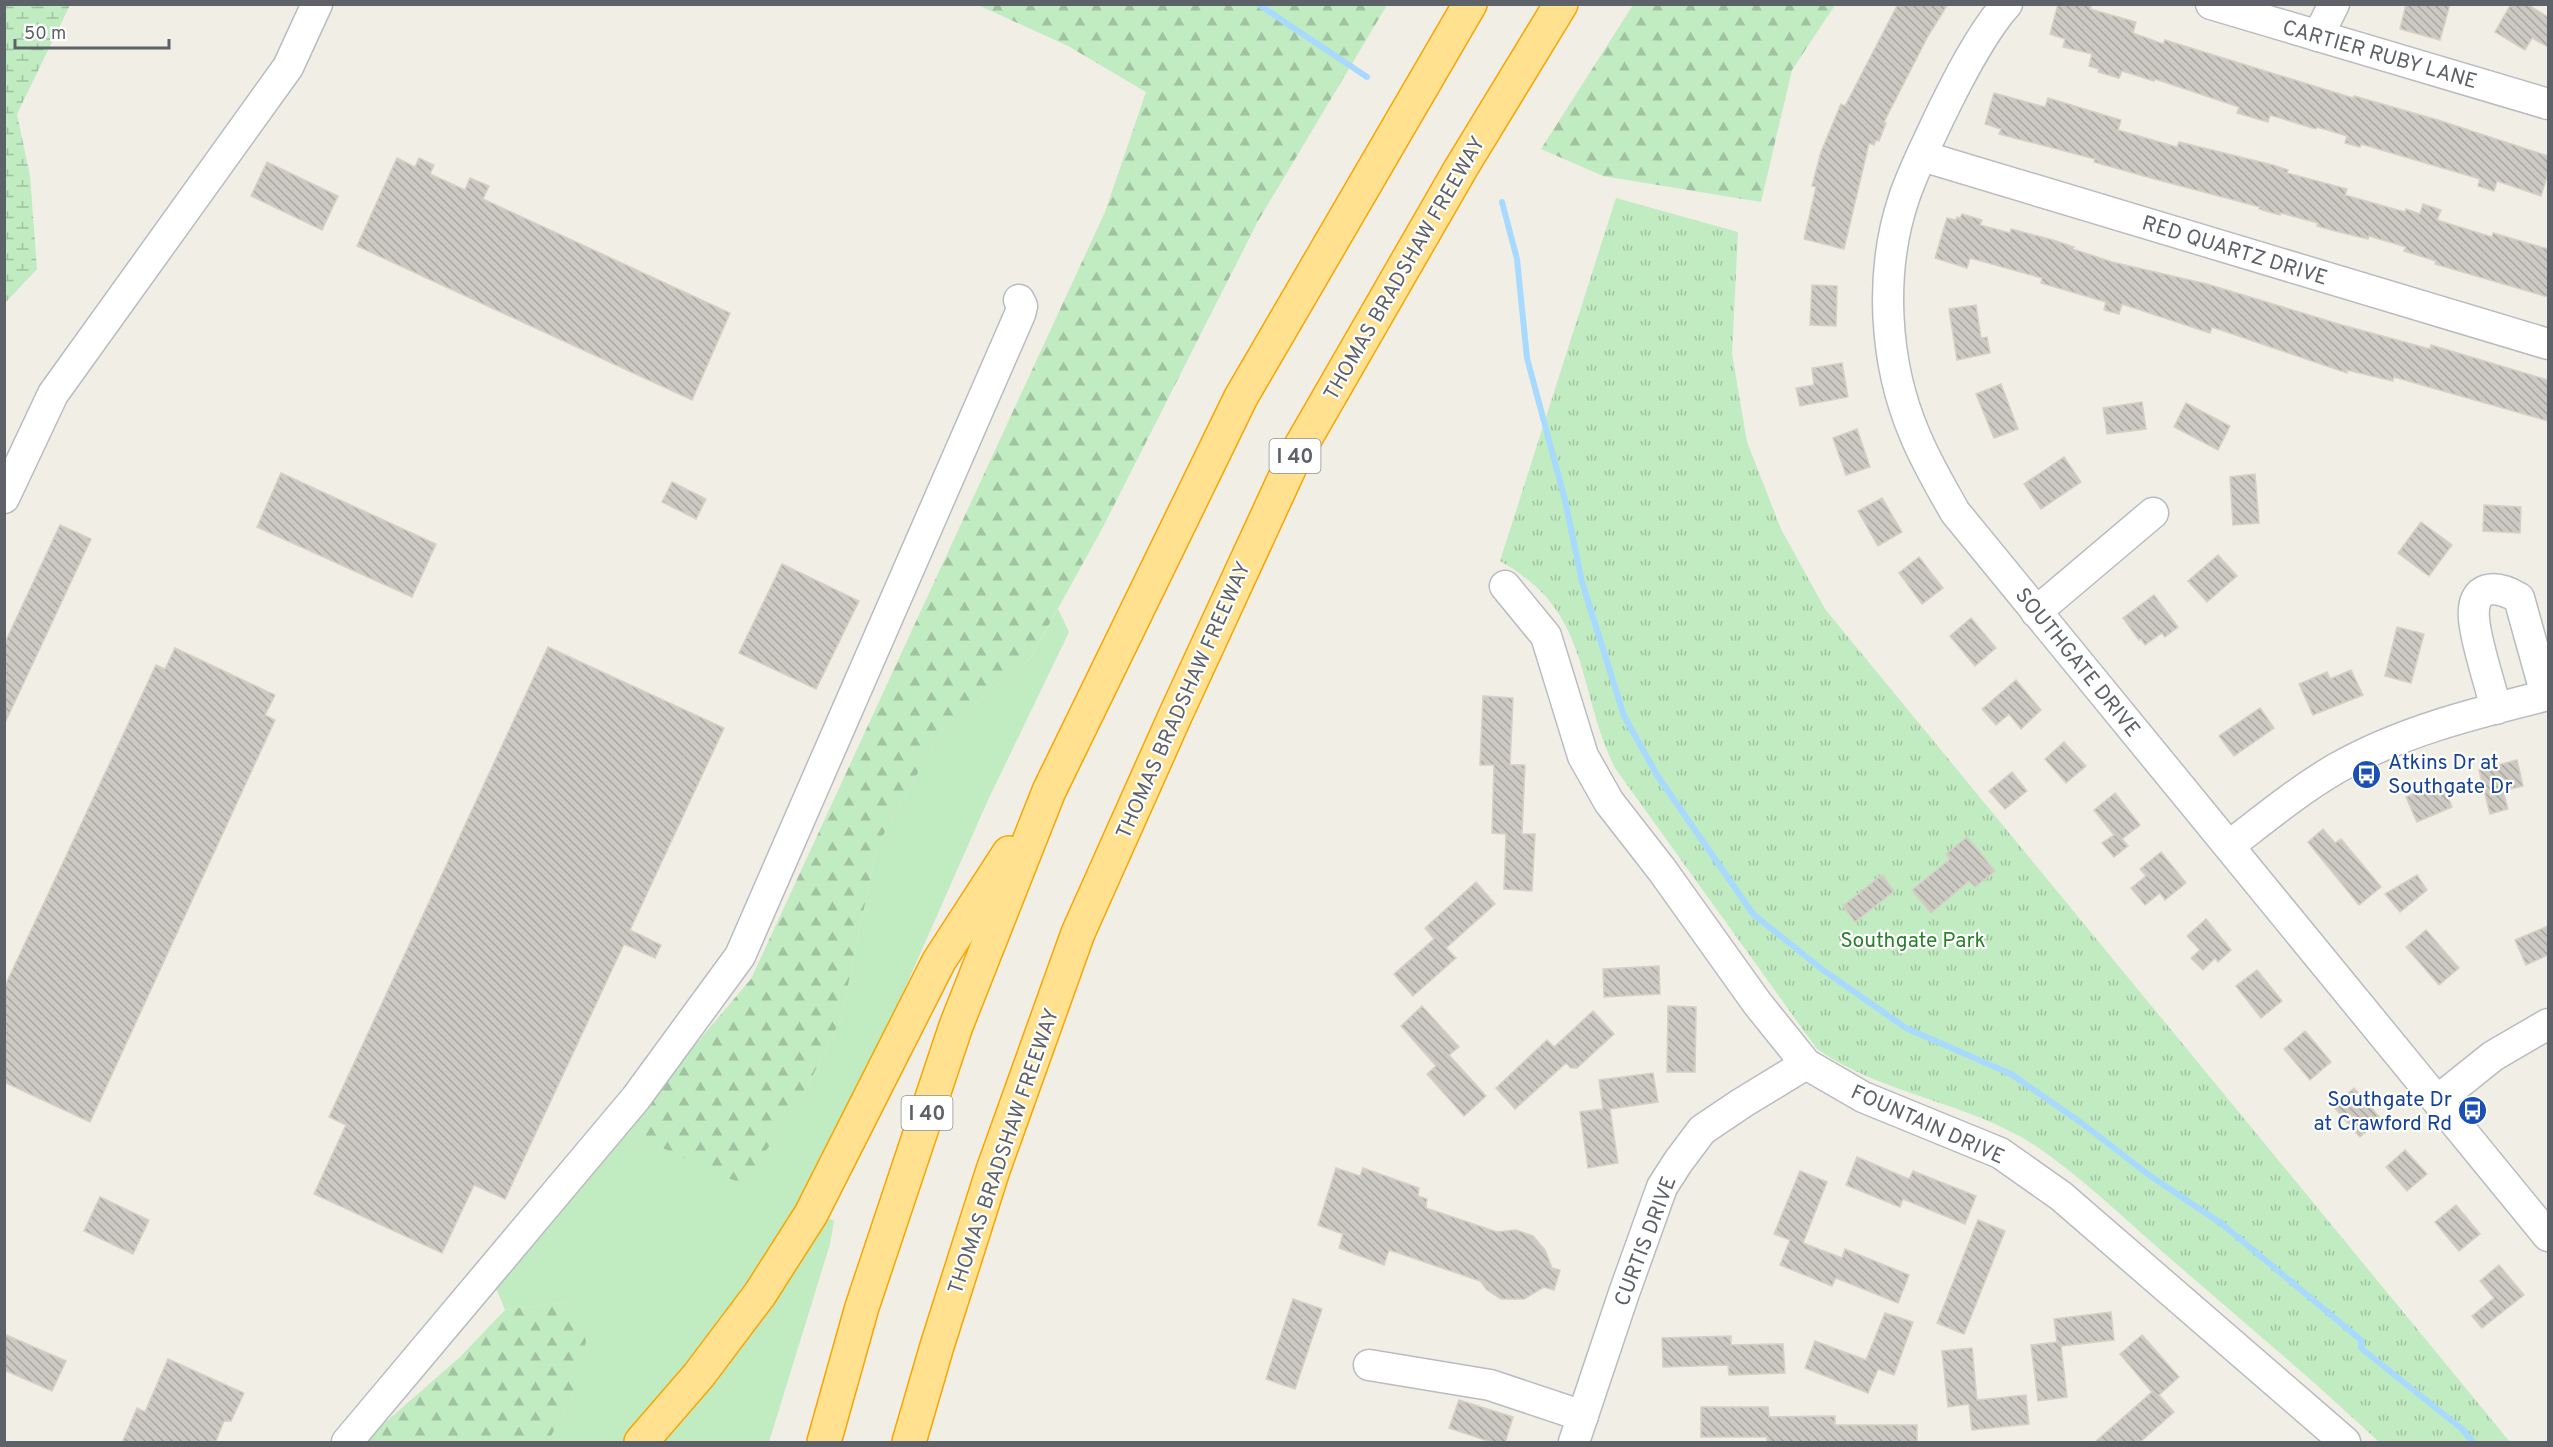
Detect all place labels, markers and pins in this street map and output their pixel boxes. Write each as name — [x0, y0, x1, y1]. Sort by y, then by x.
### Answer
place label: Atkins Dr at Southgate Dr — [2388, 750, 2513, 801]
bus stop icon: Atkins Dr at Southgate Dr — [2351, 758, 2383, 790]
place label: Southgate Dr at Crawford Rd — [2314, 1087, 2452, 1138]
bus stop icon: Southgate Dr at Crawford Rd — [2457, 1095, 2489, 1127]

